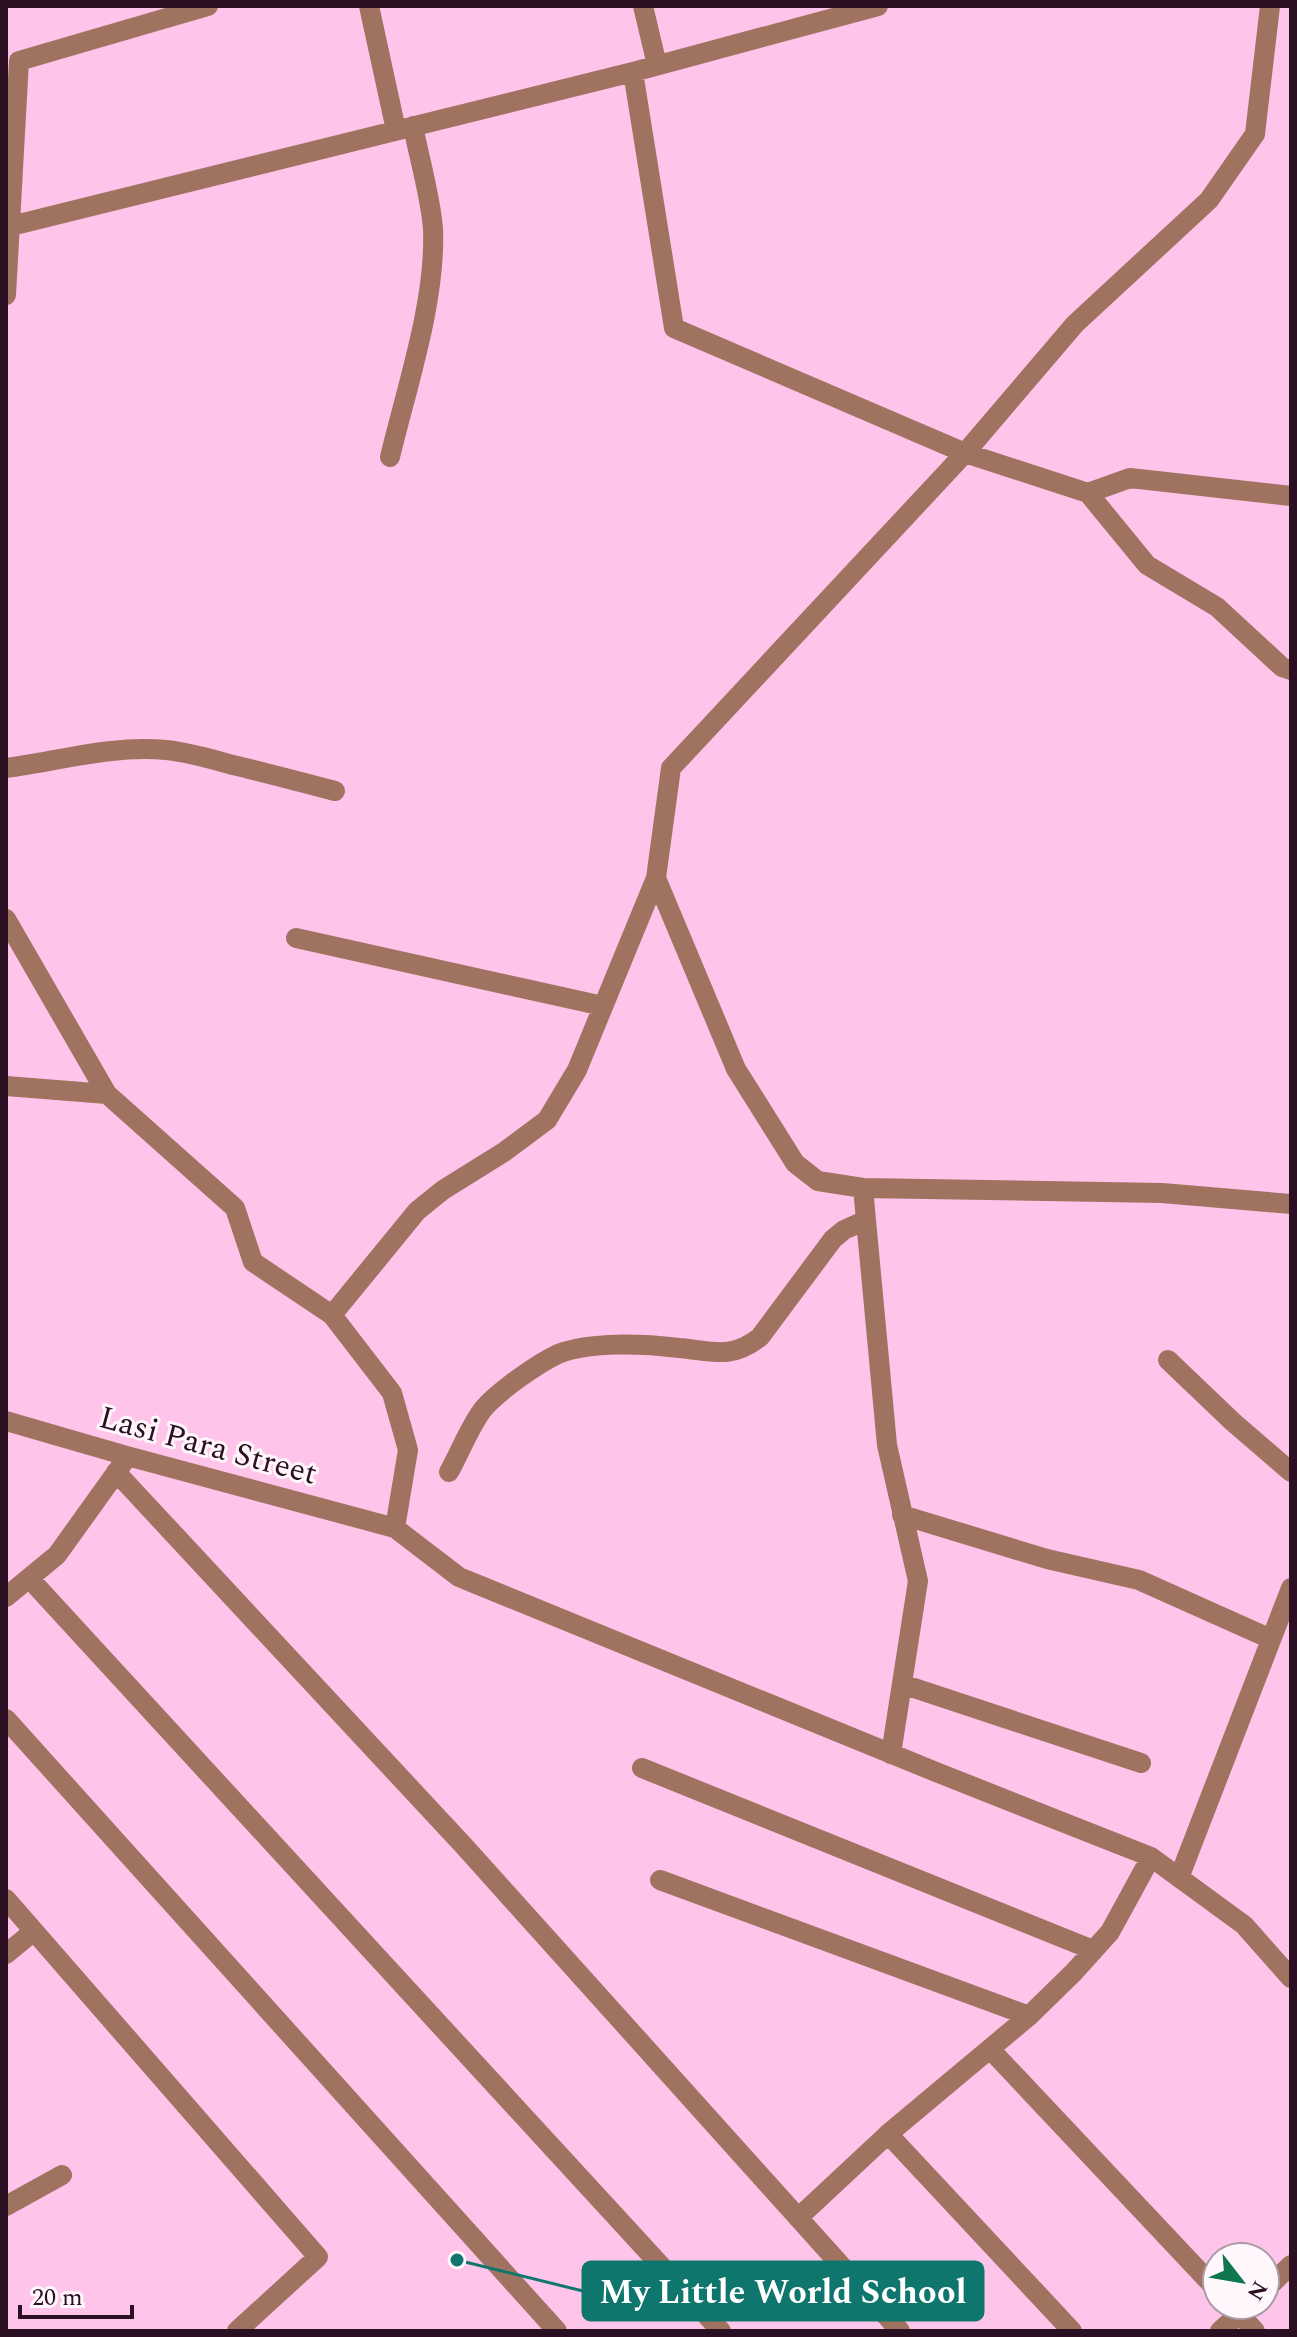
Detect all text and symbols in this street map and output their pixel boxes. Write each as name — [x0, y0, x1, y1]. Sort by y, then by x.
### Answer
street label: Lasi Para Street — [94, 1393, 322, 1499]
north arrow — [1201, 2241, 1281, 2321]
callout: My Little World School — [583, 2262, 983, 2320]
text: My Little World School — [599, 2267, 967, 2319]
scale bar — [20, 2269, 132, 2319]
text: N — [1238, 2274, 1276, 2307]
text: 20 m — [32, 2280, 83, 2316]

